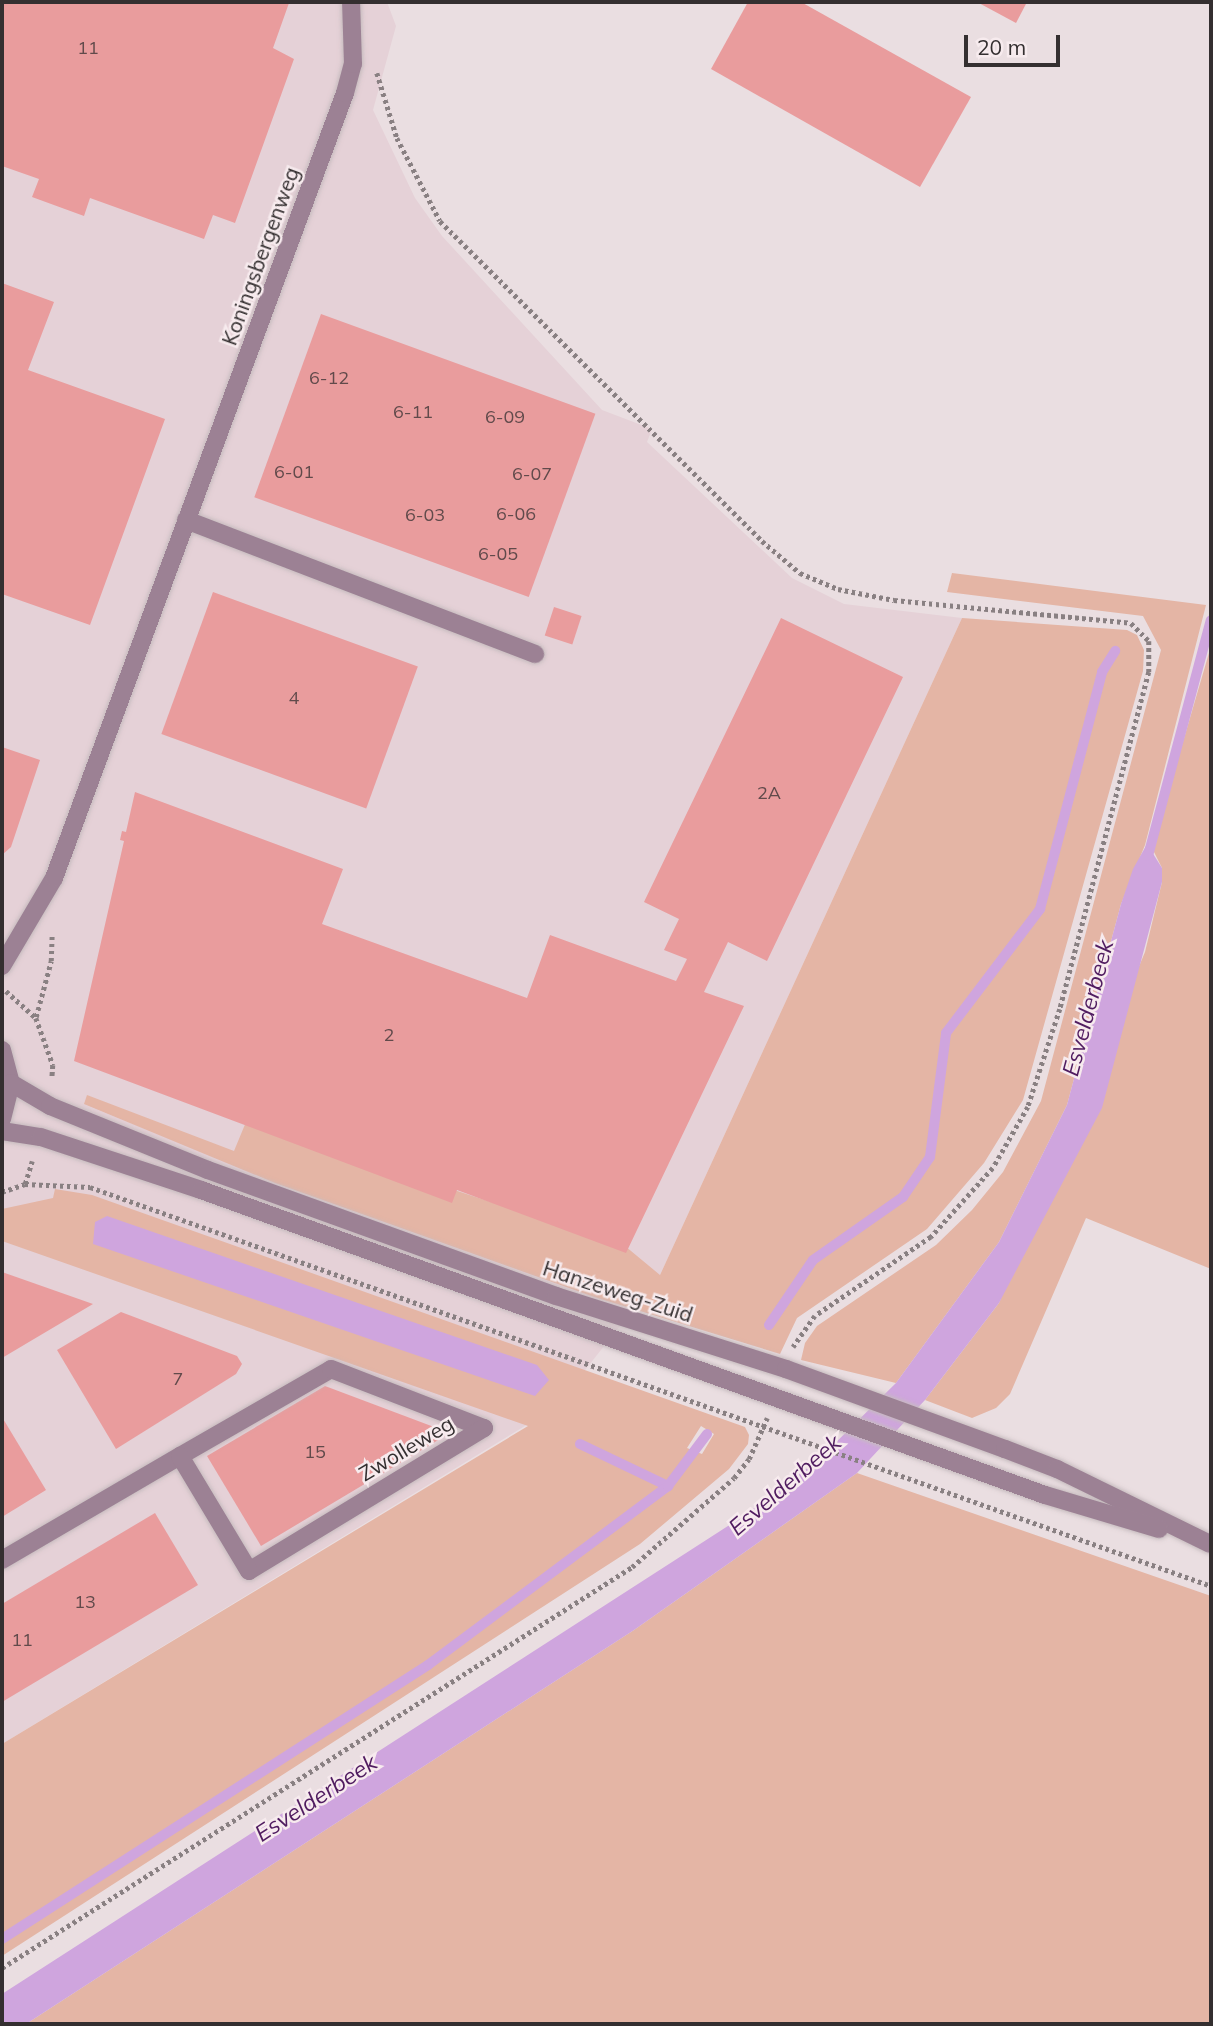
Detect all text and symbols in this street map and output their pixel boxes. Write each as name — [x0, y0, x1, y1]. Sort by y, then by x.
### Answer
scale bar — [968, 21, 1064, 65]
text: 20 m — [977, 34, 1026, 60]
house number: 11 — [77, 37, 99, 59]
street label: Koningsbergenweg — [216, 163, 304, 349]
house number: 6-12 — [309, 367, 349, 389]
house number: 6-11 — [393, 401, 433, 423]
house number: 6-09 — [485, 406, 525, 428]
house number: 6-01 — [274, 461, 314, 483]
house number: 6-07 — [512, 463, 552, 485]
house number: 6-06 — [496, 503, 536, 525]
house number: 6-03 — [405, 504, 445, 526]
house number: 6-05 — [478, 543, 518, 565]
house number: 4 — [289, 687, 299, 709]
house number: 2A — [757, 782, 781, 804]
water label: Esvelderbeek — [1057, 937, 1119, 1079]
house number: 2 — [384, 1024, 394, 1046]
street label: Hanzeweg-Zuid — [540, 1255, 696, 1327]
house number: 7 — [173, 1368, 183, 1390]
street label: Zwolleweg — [354, 1410, 458, 1486]
water label: Esvelderbeek — [723, 1429, 847, 1541]
house number: 15 — [304, 1441, 326, 1463]
house number: 13 — [74, 1591, 96, 1613]
house number: 11 — [11, 1629, 33, 1651]
water label: Esvelderbeek — [250, 1748, 382, 1848]

